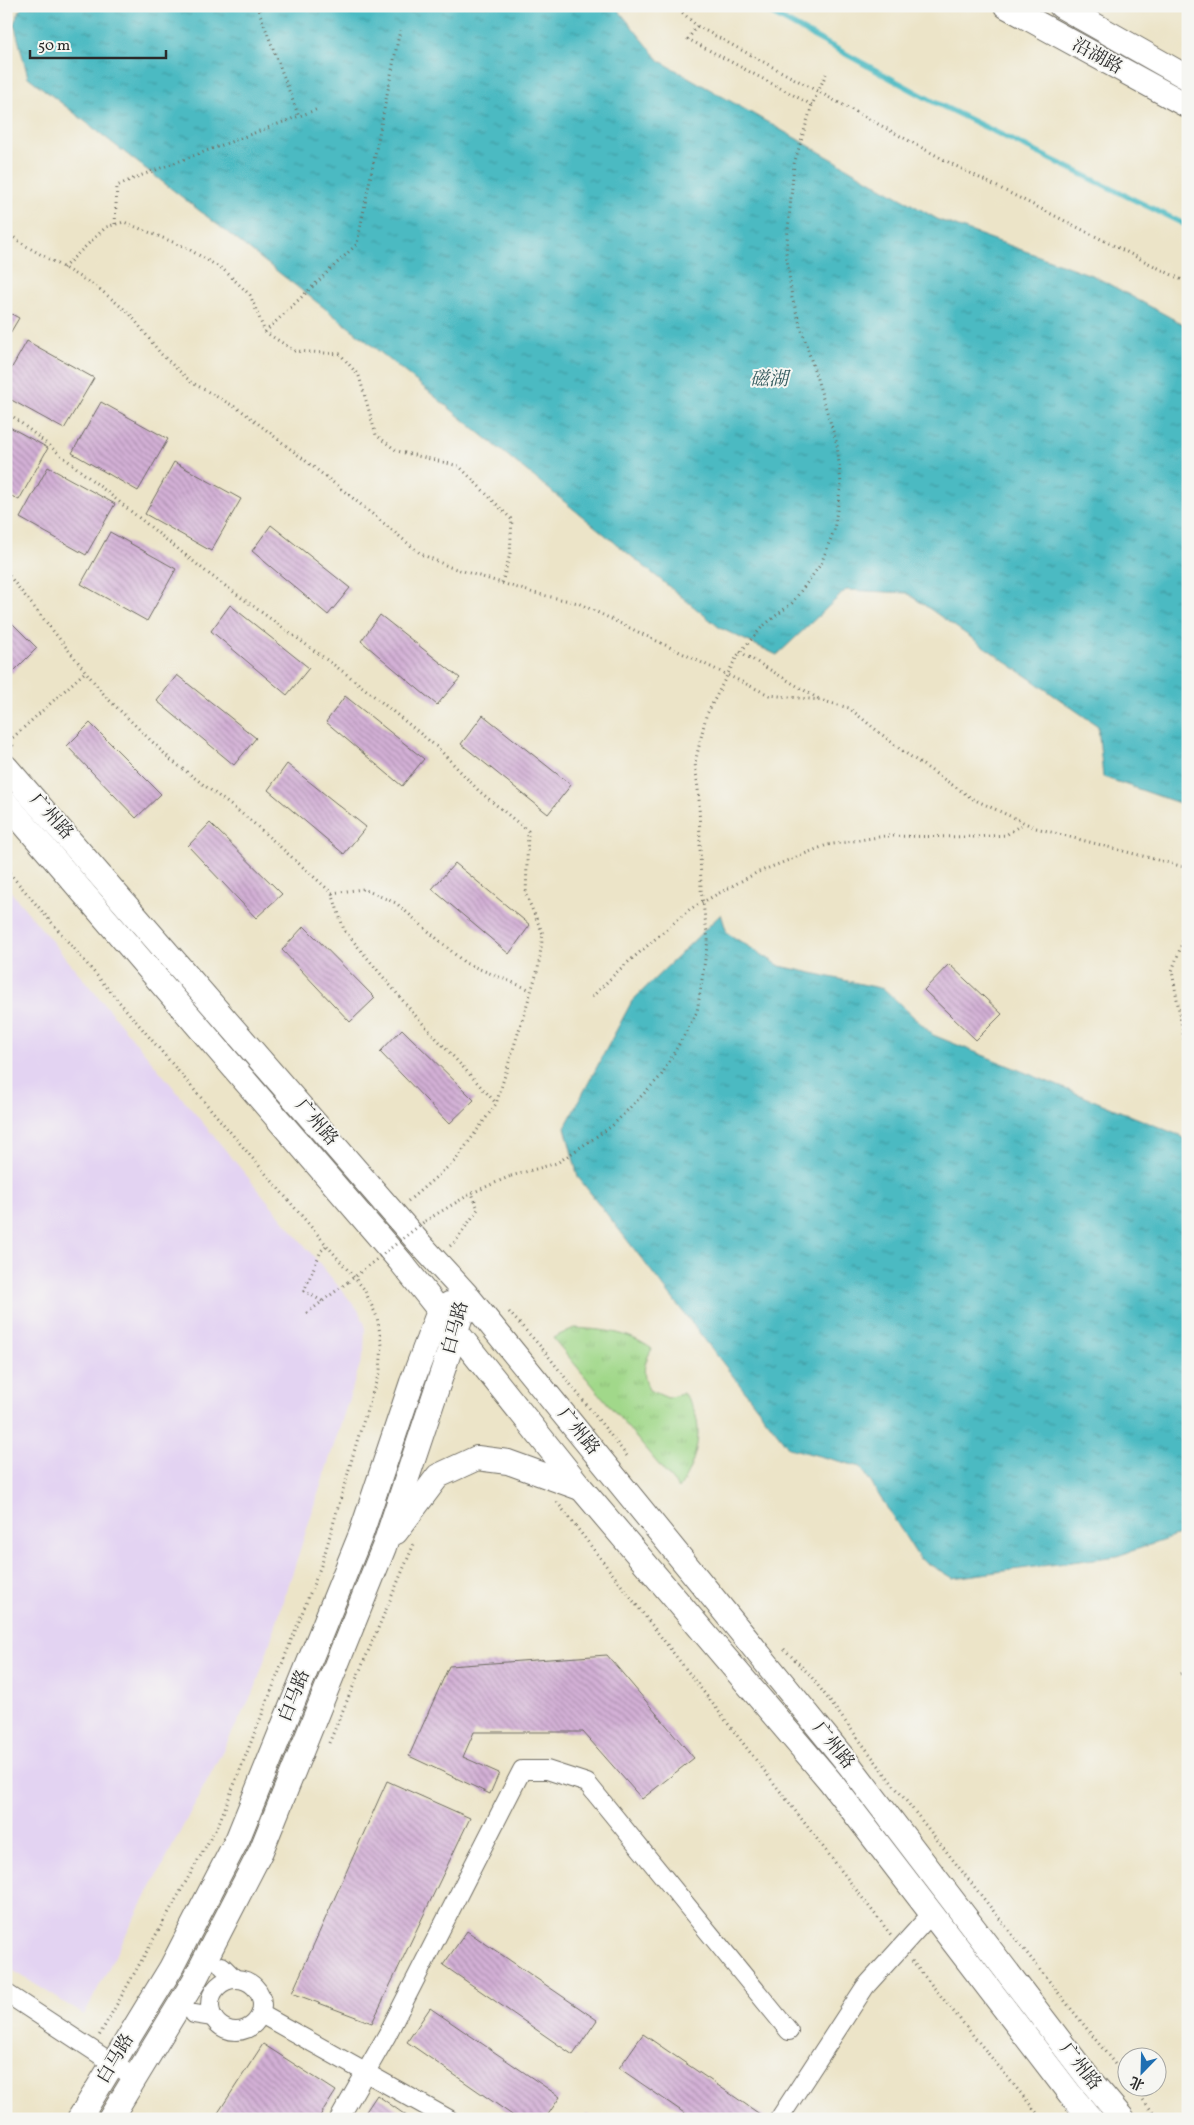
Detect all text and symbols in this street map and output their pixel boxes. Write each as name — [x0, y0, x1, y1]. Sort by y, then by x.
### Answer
scale bar — [30, 28, 166, 60]
street label: 沿湖路 — [1067, 33, 1127, 81]
text: 50 m — [38, 36, 70, 57]
water label: 磁湖 — [750, 367, 791, 393]
street label: 广州路 — [24, 789, 78, 845]
street label: 广州路 — [289, 1094, 343, 1152]
street label: 白马路 — [437, 1299, 475, 1357]
street label: 广州路 — [551, 1403, 605, 1461]
street label: 白马路 — [273, 1666, 317, 1726]
street label: 广州路 — [806, 1717, 860, 1775]
street label: 白马路 — [91, 2029, 141, 2089]
street label: 广州路 — [1054, 2038, 1106, 2096]
north arrow — [1116, 2048, 1166, 2098]
text: 北 — [1127, 2071, 1148, 2094]

